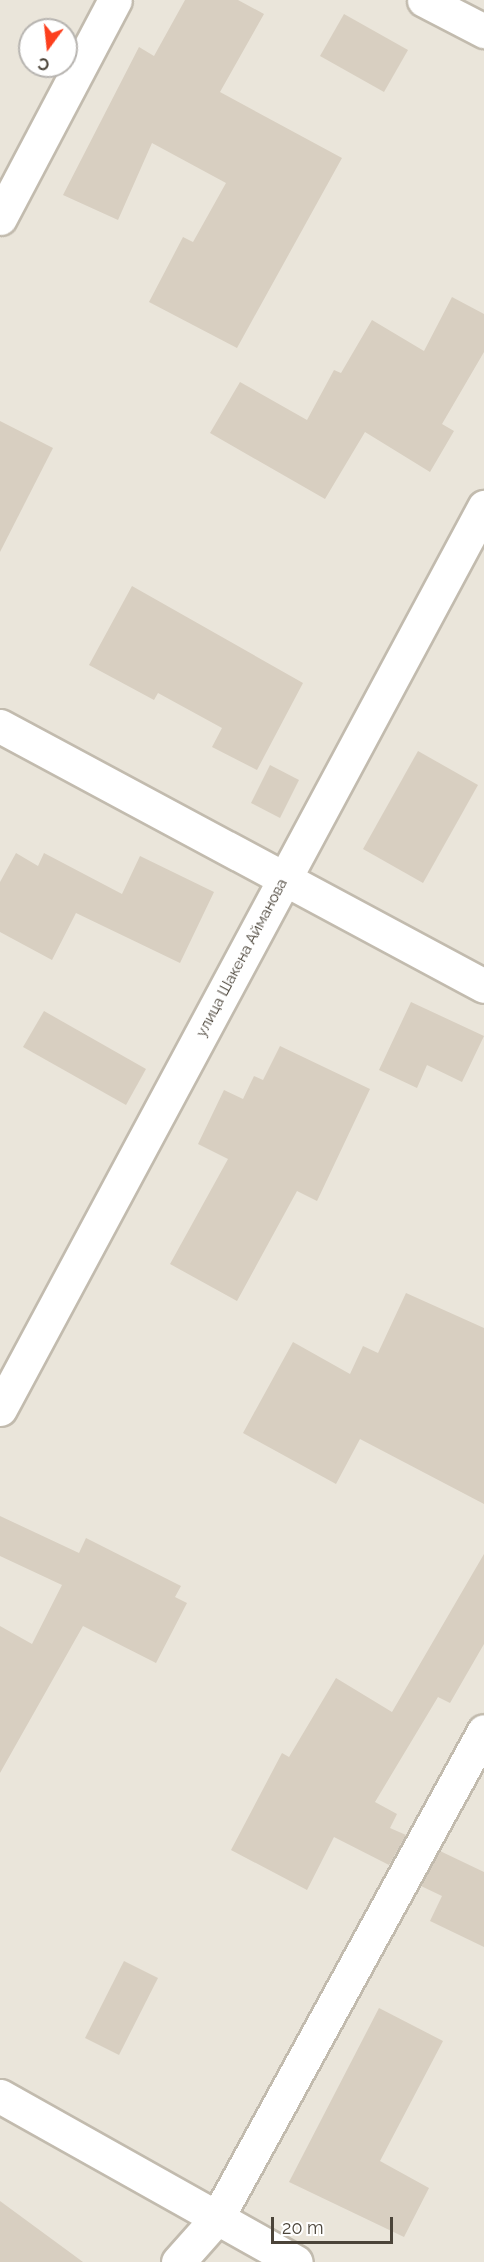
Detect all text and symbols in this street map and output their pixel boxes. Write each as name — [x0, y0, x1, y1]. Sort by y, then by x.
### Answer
north arrow — [18, 18, 78, 78]
text: С — [36, 53, 52, 75]
street label: улица Шакена Айманова — [192, 876, 292, 1040]
scale bar — [274, 2205, 396, 2243]
text: 20 m — [282, 2217, 324, 2238]

